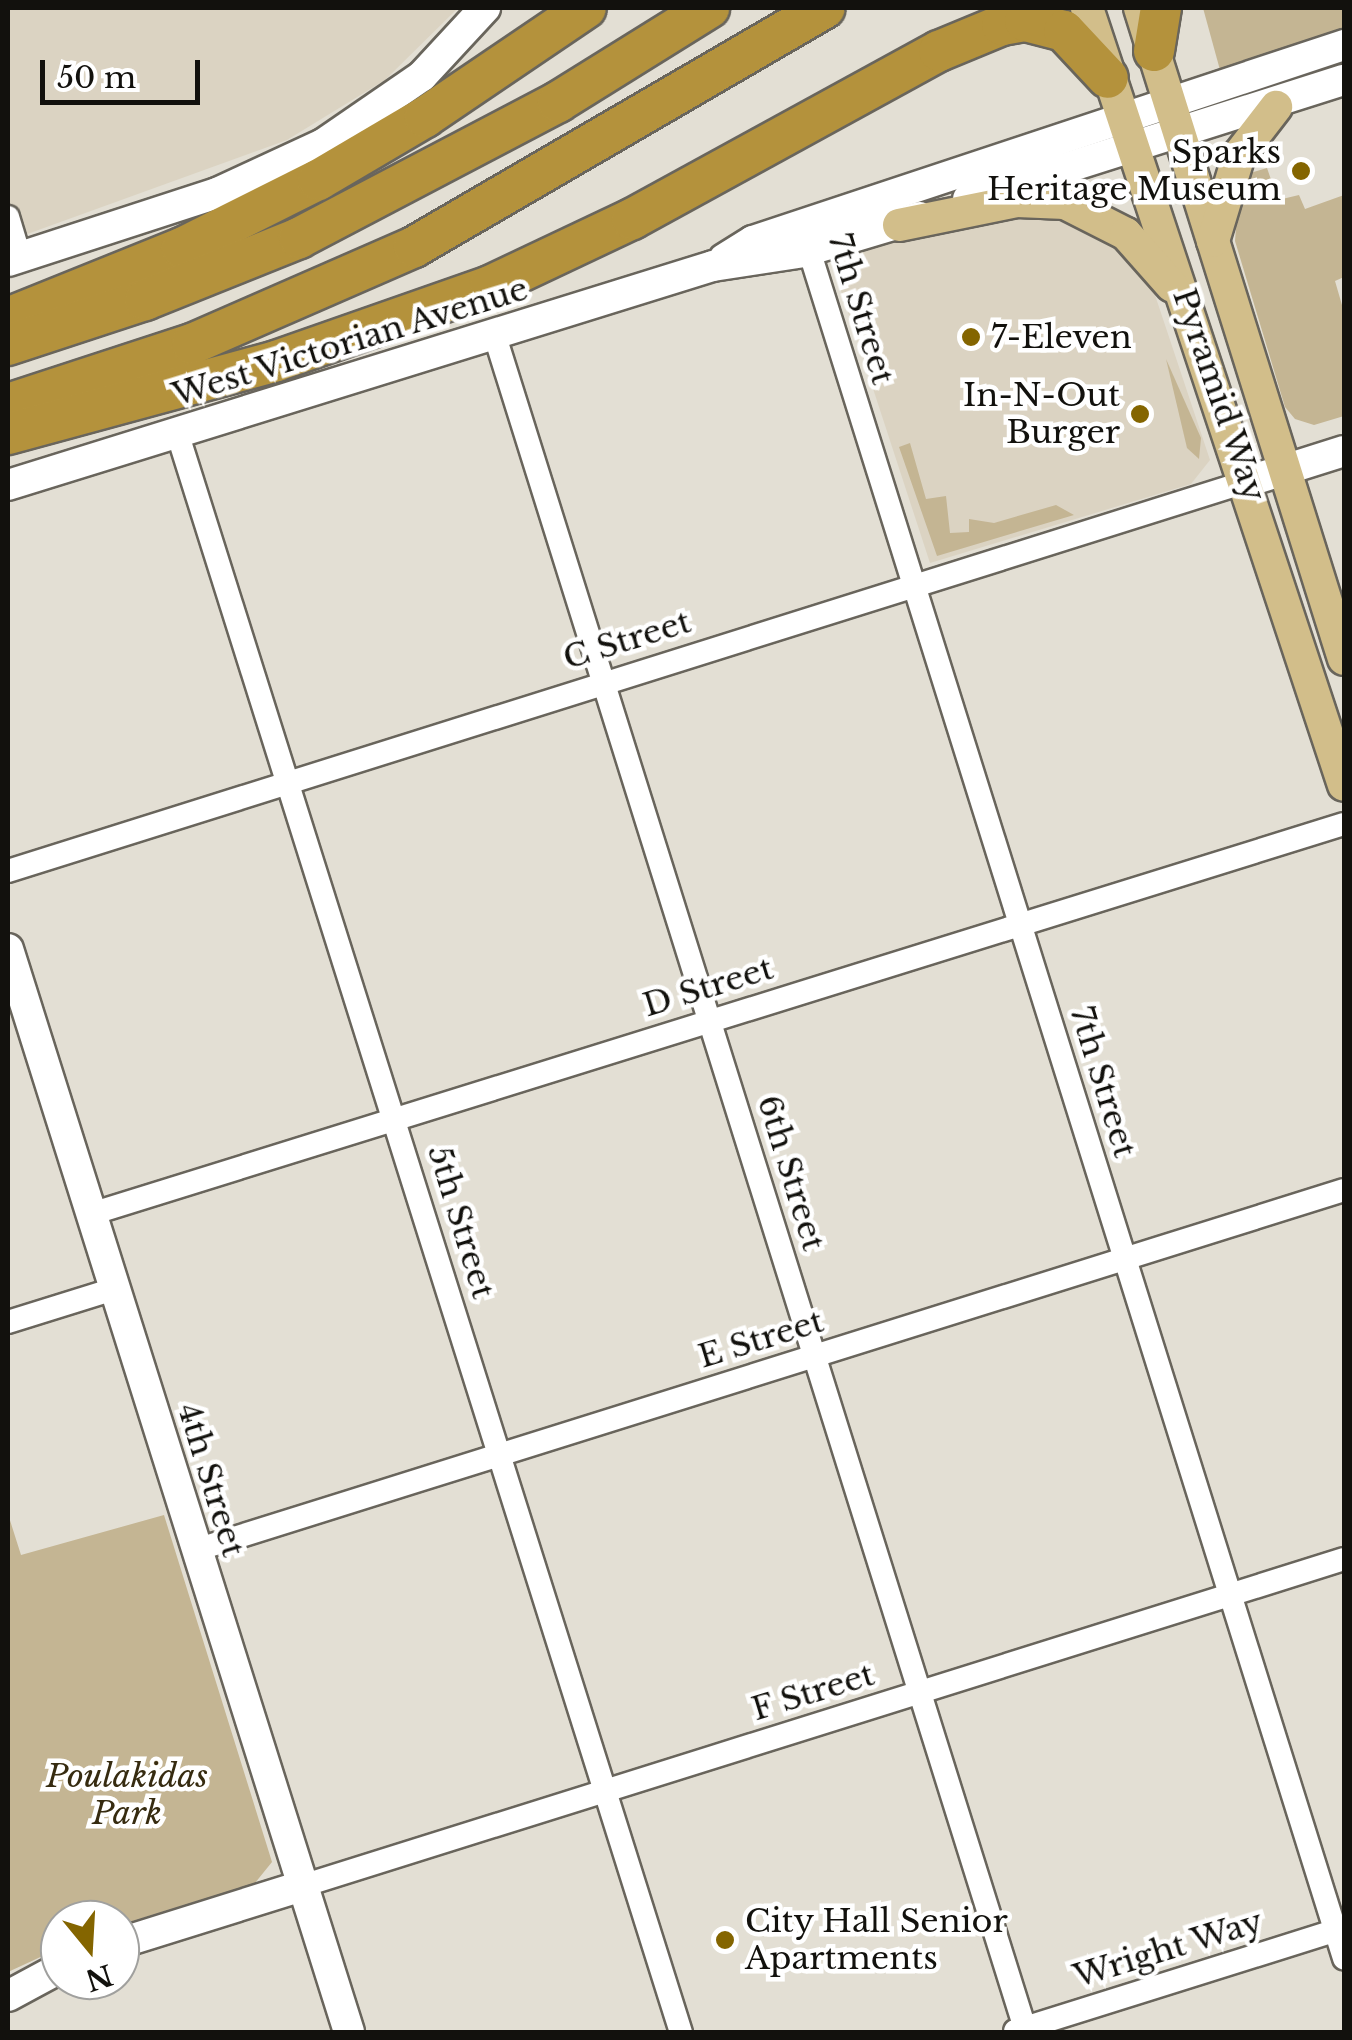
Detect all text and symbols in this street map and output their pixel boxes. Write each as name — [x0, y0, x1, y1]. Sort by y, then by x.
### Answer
scale bar — [45, 40, 205, 102]
text: 50 m — [57, 59, 136, 96]
place label: Sparks Heritage Museum — [987, 134, 1281, 209]
marker: Sparks Heritage Museum — [1290, 160, 1312, 182]
street label: 7th Street — [820, 229, 902, 389]
street label: West Victorian Avenue — [166, 269, 534, 415]
street label: Pyramid Way — [1164, 283, 1274, 507]
place label: 7-Eleven — [991, 318, 1132, 356]
marker: 7-Eleven — [960, 326, 982, 348]
place label: In-N-Out Burger — [963, 377, 1120, 452]
marker: In-N-Out Burger — [1129, 403, 1151, 425]
street label: C Street — [559, 602, 695, 678]
street label: D Street — [638, 949, 778, 1025]
street label: 7th Street — [1062, 1002, 1144, 1162]
street label: 6th Street — [749, 1091, 833, 1255]
street label: 5th Street — [420, 1141, 502, 1303]
street label: E Street — [694, 1302, 828, 1376]
street label: 4th Street — [170, 1399, 252, 1561]
street label: F Street — [747, 1655, 879, 1729]
park label: Poulakidas Park — [46, 1758, 208, 1833]
north arrow — [40, 1900, 140, 2000]
street label: Wright Way — [1068, 1902, 1268, 1996]
place label: City Hall Senior Apartments — [745, 1903, 1009, 1978]
marker: City Hall Senior Apartments — [714, 1929, 736, 1951]
text: N — [81, 1956, 117, 1998]

